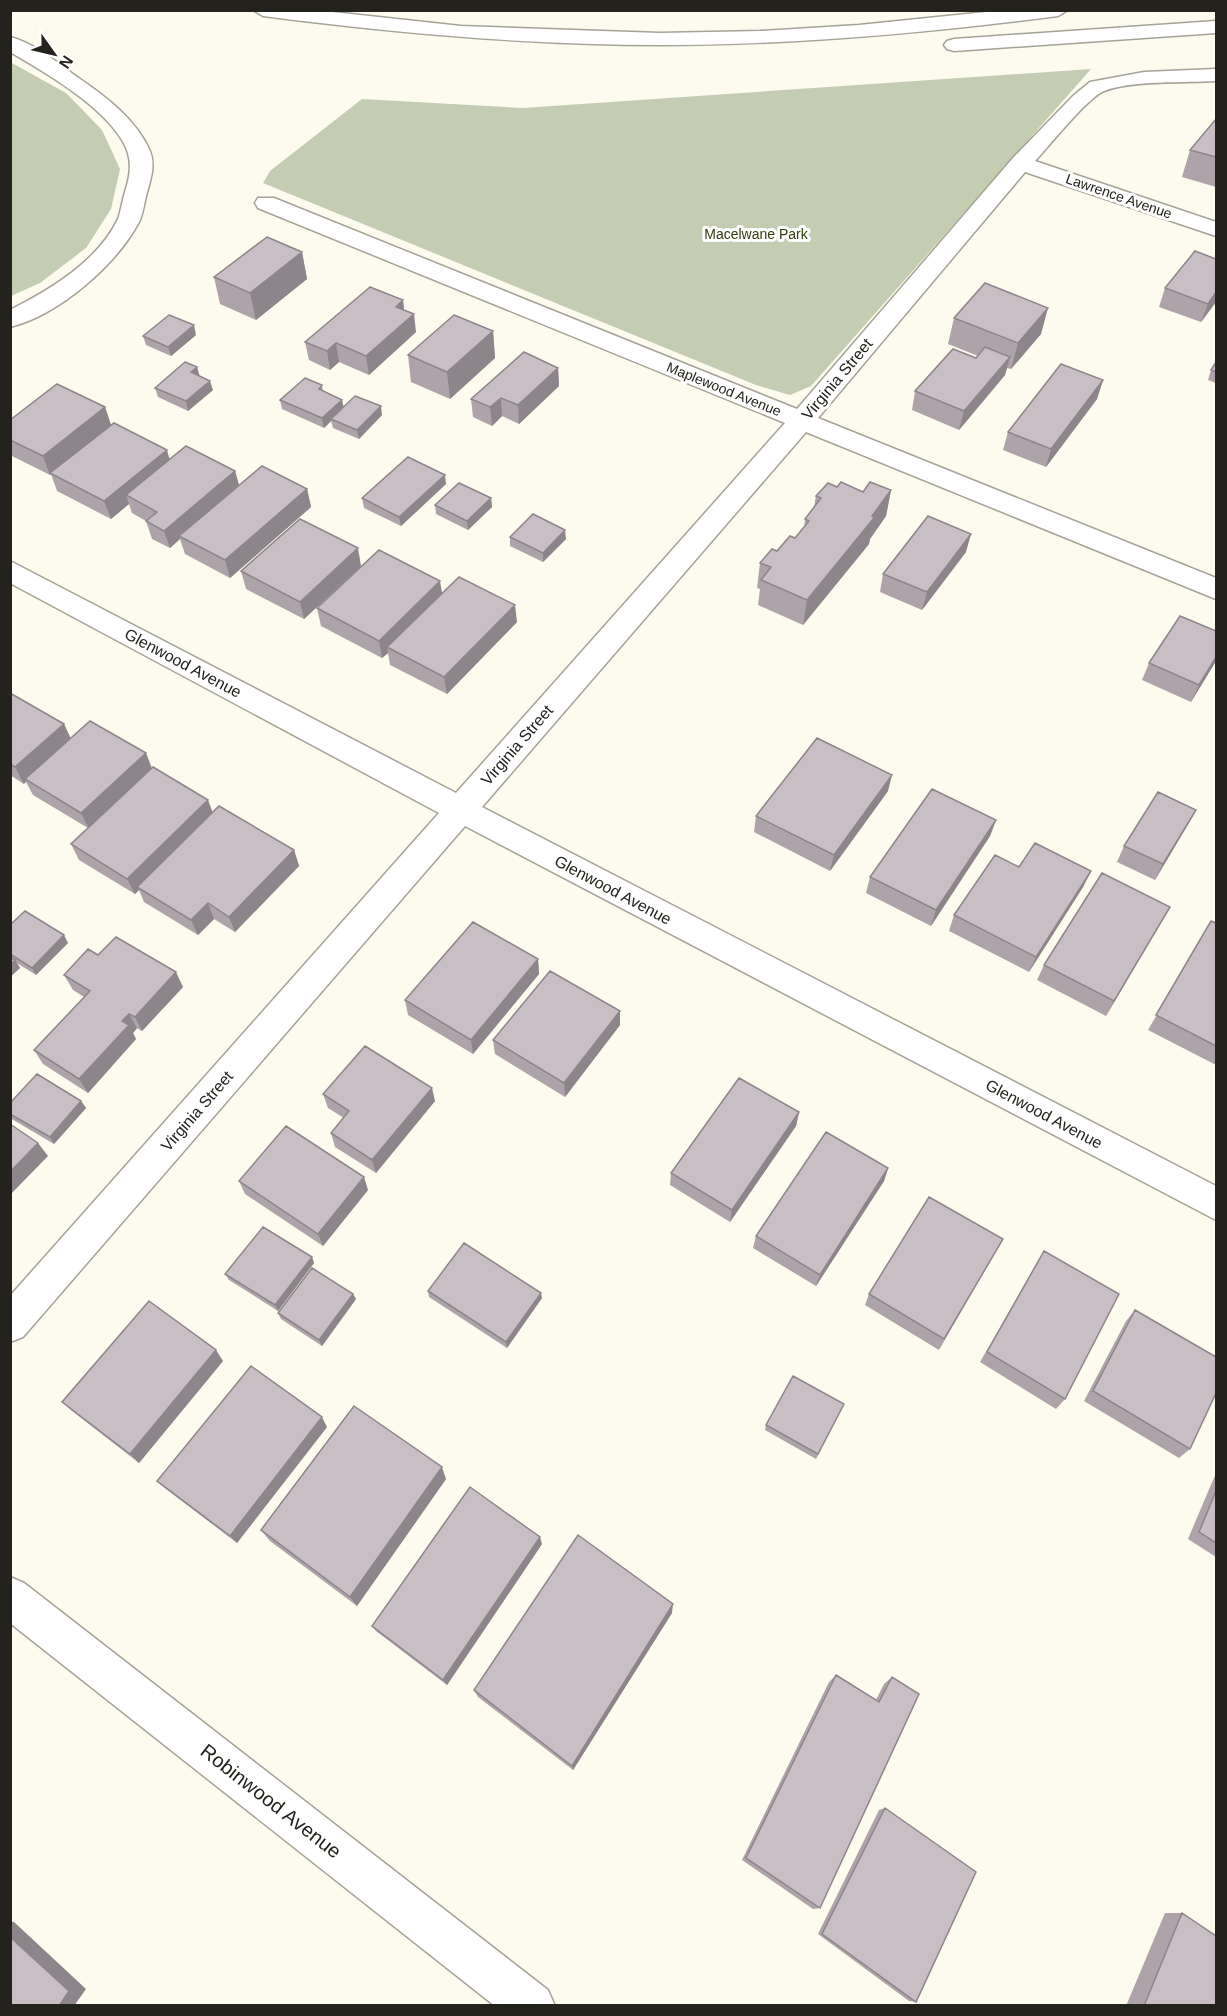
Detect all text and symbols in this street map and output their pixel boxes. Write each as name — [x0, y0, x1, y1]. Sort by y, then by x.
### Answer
north arrow — [24, 24, 84, 84]
text: N — [56, 53, 76, 72]
street label: Lawrence Avenue — [1064, 170, 1174, 222]
park label: Macelwane Park — [704, 226, 809, 242]
street label: Virginia Street — [798, 335, 876, 423]
street label: Maplewood Avenue — [664, 359, 784, 419]
street label: Glenwood Avenue — [122, 625, 244, 701]
street label: Virginia Street — [478, 701, 557, 788]
street label: Glenwood Avenue — [552, 852, 674, 928]
street label: Virginia Street — [158, 1067, 237, 1154]
street label: Glenwood Avenue — [983, 1076, 1105, 1152]
street label: Robinwood Avenue — [196, 1739, 346, 1863]

